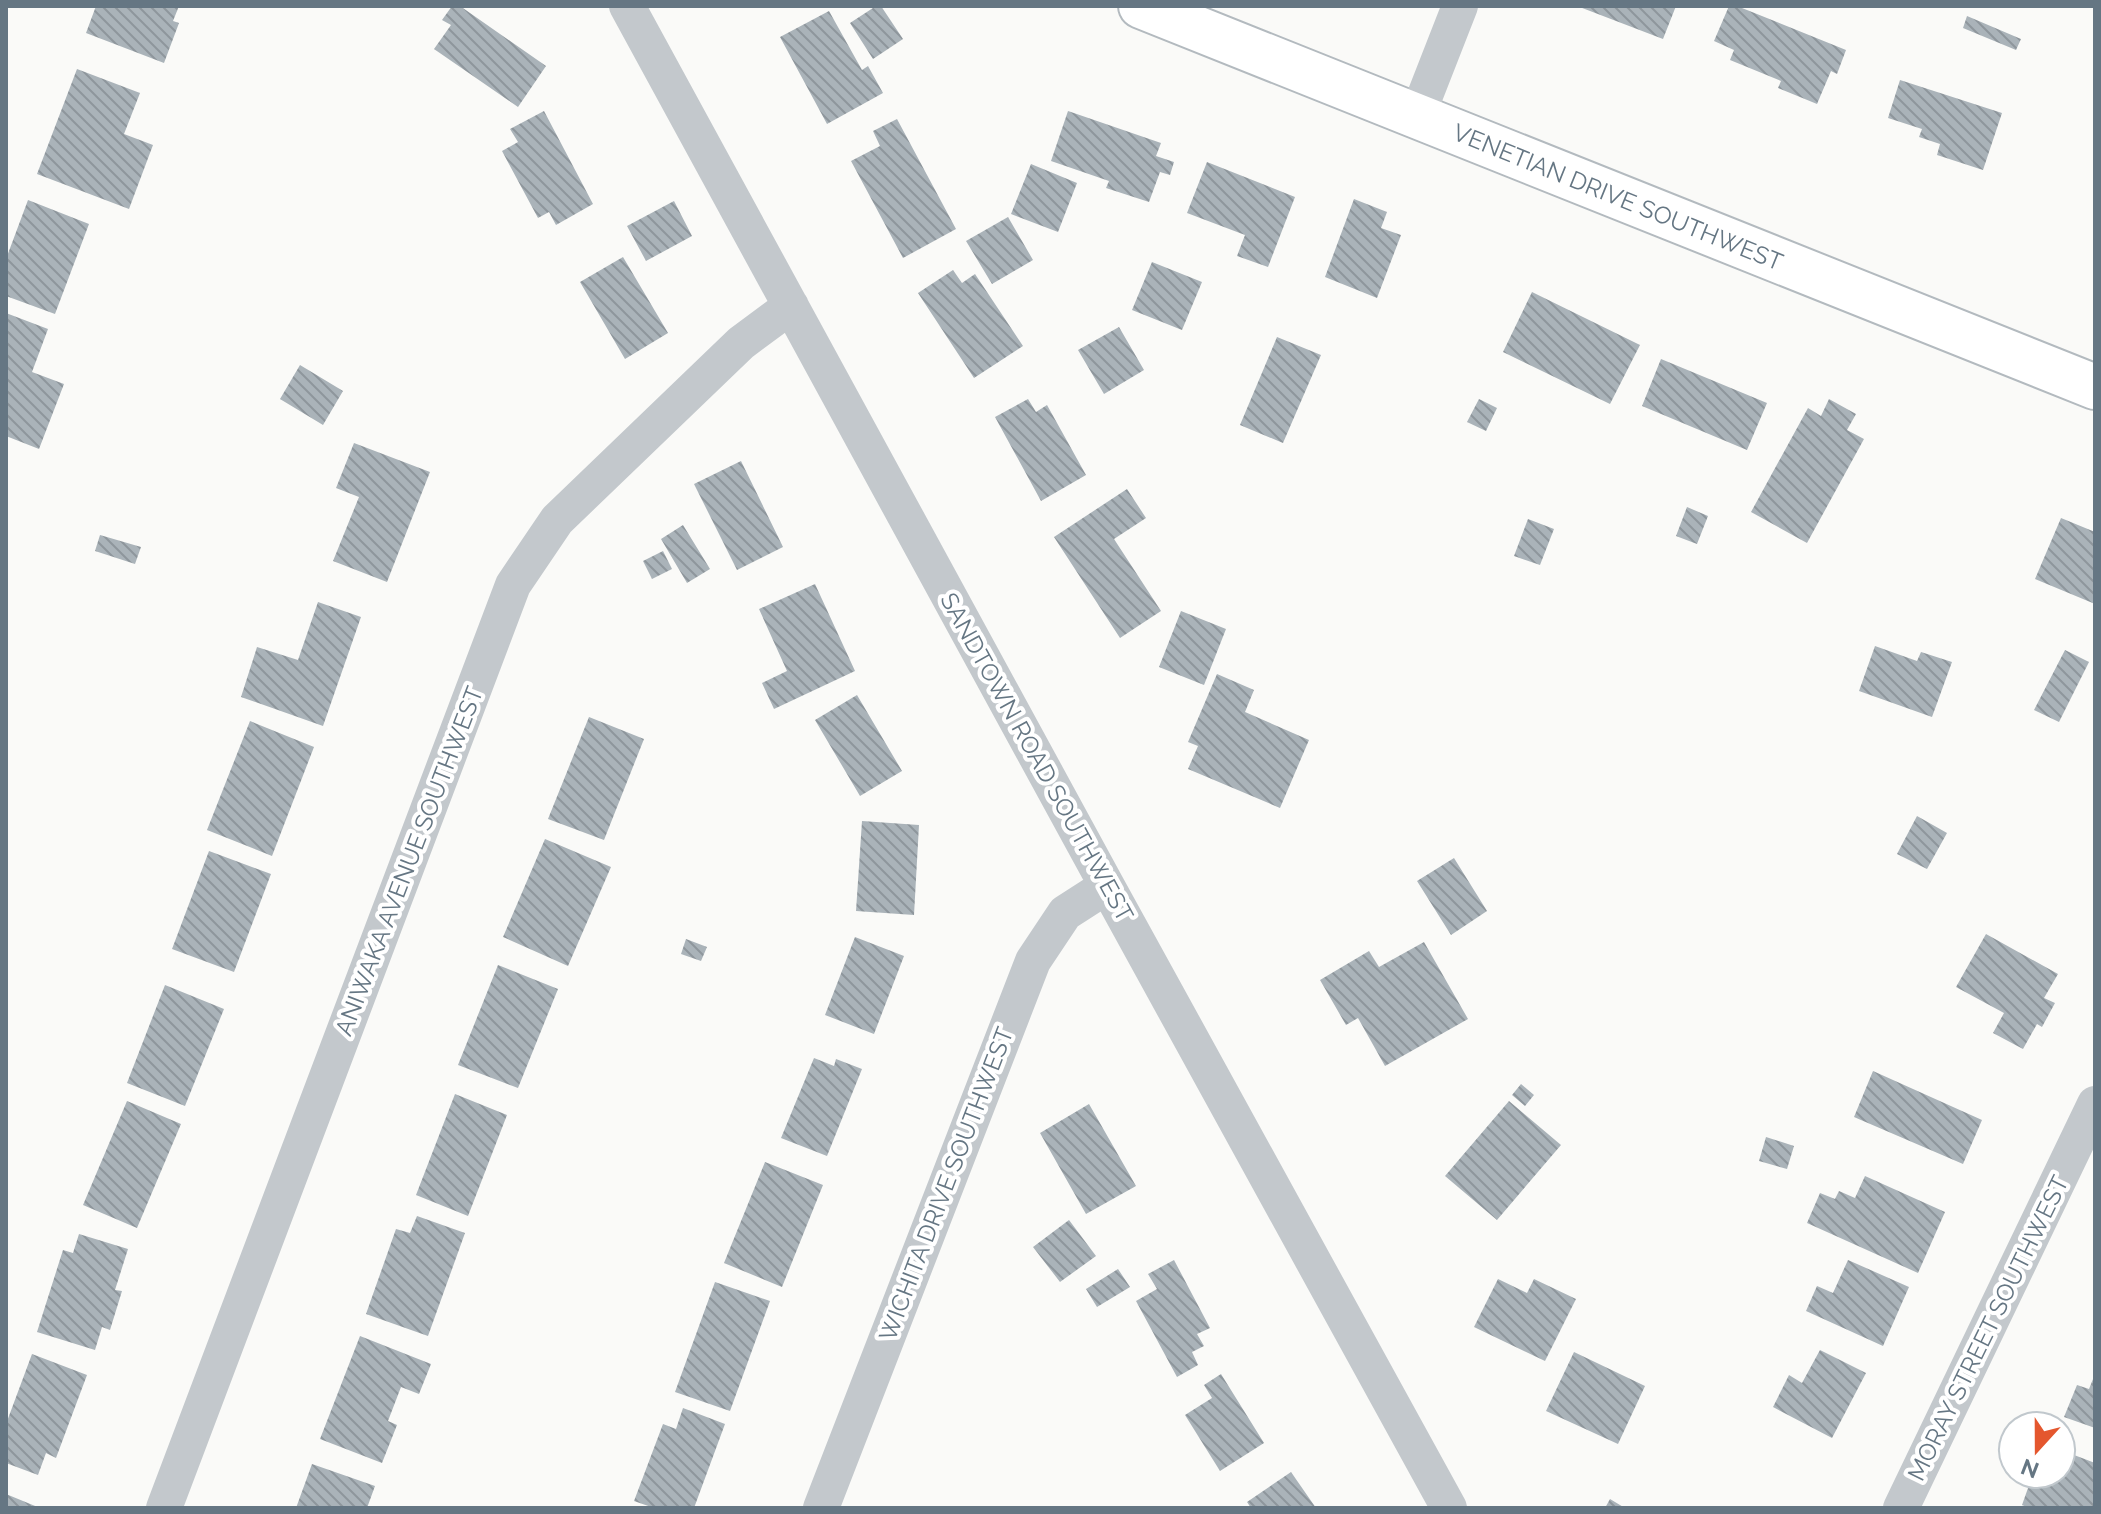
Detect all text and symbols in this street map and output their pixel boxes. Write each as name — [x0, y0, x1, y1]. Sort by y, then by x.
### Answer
street label: VENETIAN DRIVE SOUTHWEST — [1449, 117, 1787, 277]
street label: SANDTOWN ROAD SOUTHWEST — [934, 588, 1140, 927]
street label: ANIWAKA AVENUE SOUTHWEST — [329, 682, 489, 1040]
street label: WICHITA DRIVE SOUTHWEST — [873, 1023, 1019, 1345]
street label: MORAY STREET SOUTHWEST — [1901, 1170, 2075, 1485]
north arrow — [1997, 1410, 2077, 1490]
text: N — [2017, 1454, 2042, 1484]

